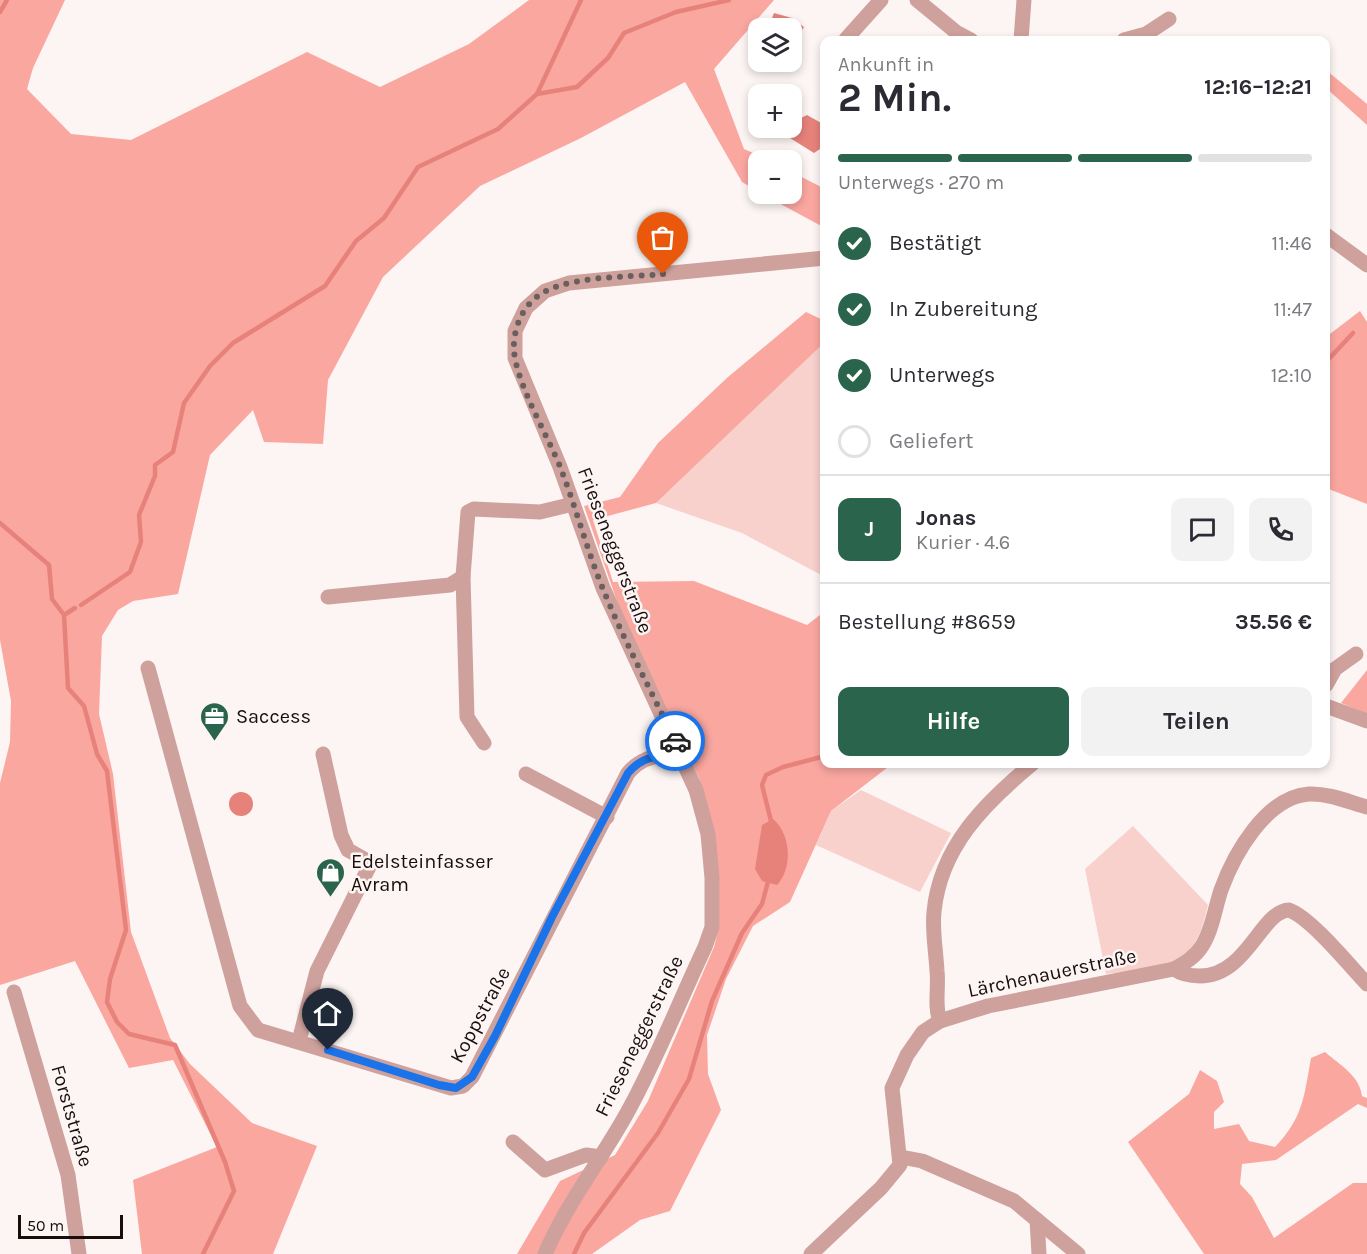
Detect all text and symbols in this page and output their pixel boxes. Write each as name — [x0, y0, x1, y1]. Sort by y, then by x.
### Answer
map controls — [748, 18, 802, 204]
button: layers — [748, 18, 802, 72]
text: Ankunft in — [838, 53, 934, 76]
text: 12:16–12:21 — [1204, 74, 1312, 100]
text: 2 Min. — [838, 75, 951, 121]
button: + — [748, 84, 802, 138]
button: − — [748, 150, 802, 204]
text: Unterwegs · 270 m — [838, 171, 1004, 194]
pin — [637, 212, 688, 274]
icon: bag — [646, 221, 679, 254]
icon: check — [838, 227, 871, 260]
text: Bestätigt — [889, 230, 981, 256]
text: 11:46 — [1272, 232, 1312, 255]
icon: check — [838, 293, 871, 326]
text: In Zubereitung — [889, 296, 1037, 322]
text: 11:47 — [1274, 298, 1312, 321]
icon: check — [838, 359, 871, 392]
text: Unterwegs — [889, 362, 995, 388]
text: 12:10 — [1271, 364, 1312, 387]
text: Geliefert — [889, 428, 974, 454]
street label: Frieseneggerstraße — [573, 464, 657, 636]
button: chat — [1171, 498, 1234, 561]
button: phone — [1249, 498, 1312, 561]
text: Jonas — [916, 505, 976, 531]
text: J — [865, 516, 874, 542]
text: Kurier · 4.6 — [916, 531, 1010, 554]
text: Bestellung #8659 — [838, 609, 1016, 635]
text: 35.56 € — [1235, 609, 1312, 635]
button: Hilfe — [838, 687, 1069, 756]
button: Teilen — [1081, 687, 1312, 756]
office icon: Saccess — [199, 700, 231, 742]
place label: Saccess — [236, 705, 311, 728]
courier — [645, 711, 705, 771]
icon: car — [659, 725, 692, 758]
place label: Edelsteinfasser Avram — [351, 850, 493, 896]
shop icon: Edelsteinfasser Avram — [314, 856, 346, 898]
street label: Lärchenauerstraße — [966, 944, 1138, 1002]
street label: Frieseneggerstraße — [590, 952, 688, 1120]
street label: Koppstraße — [445, 963, 515, 1067]
pin — [302, 988, 353, 1050]
icon: home — [311, 997, 344, 1030]
street label: Forststraße — [46, 1062, 98, 1170]
scale bar — [18, 1212, 123, 1240]
text: 50 m — [27, 1216, 64, 1235]

